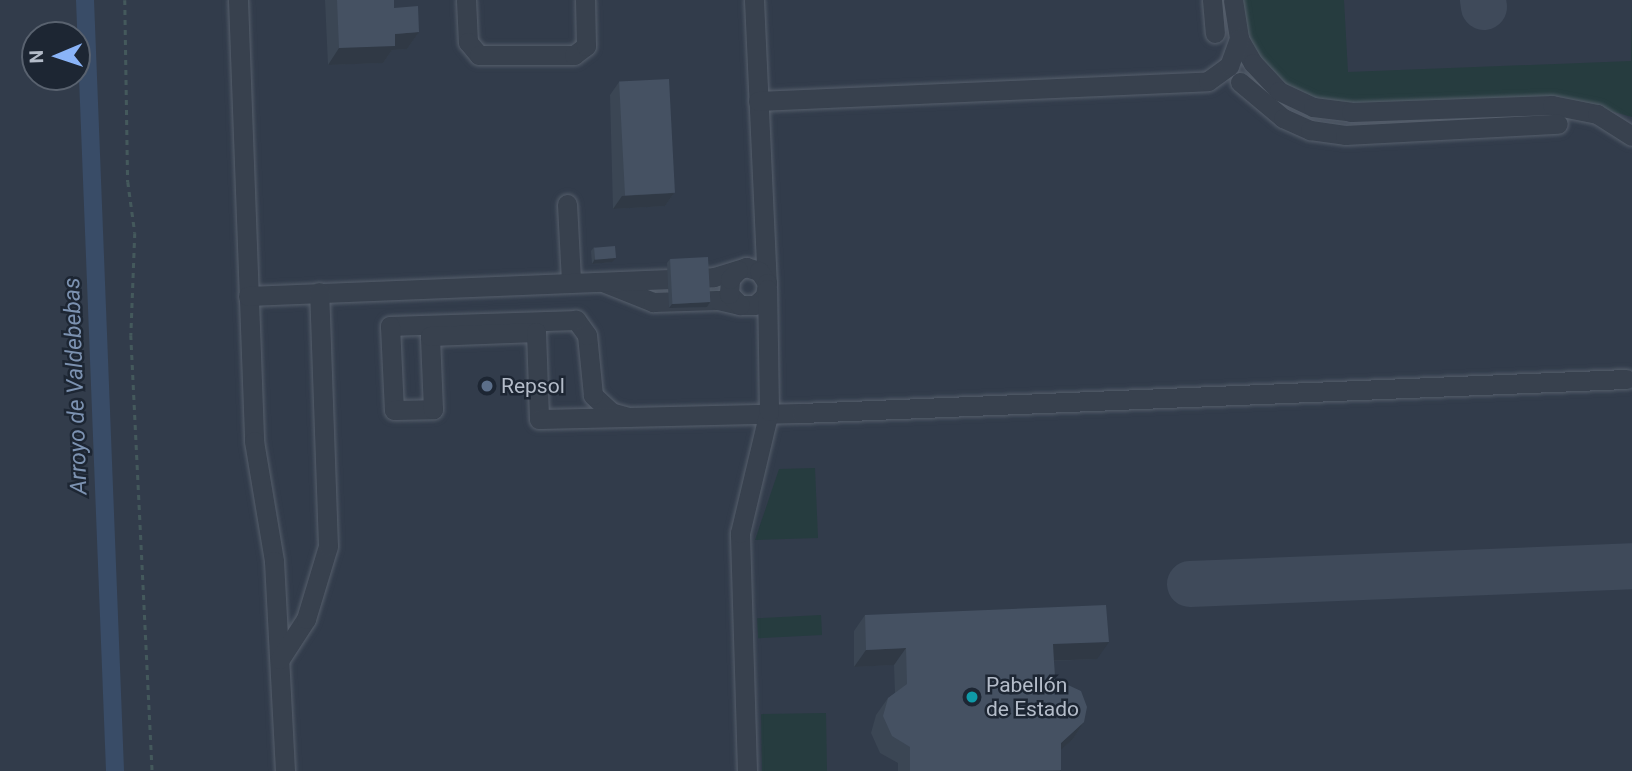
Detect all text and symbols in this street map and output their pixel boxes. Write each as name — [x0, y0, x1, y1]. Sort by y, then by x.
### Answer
north arrow — [21, 21, 91, 91]
text: N — [25, 50, 48, 64]
water label: Arroyo de Valdebebas — [58, 277, 94, 495]
place label: Repsol — [501, 373, 565, 399]
marker: Repsol — [479, 378, 495, 394]
place label: Pabellón de Estado — [986, 672, 1079, 722]
marker: Pabellón de Estado — [964, 689, 980, 705]

